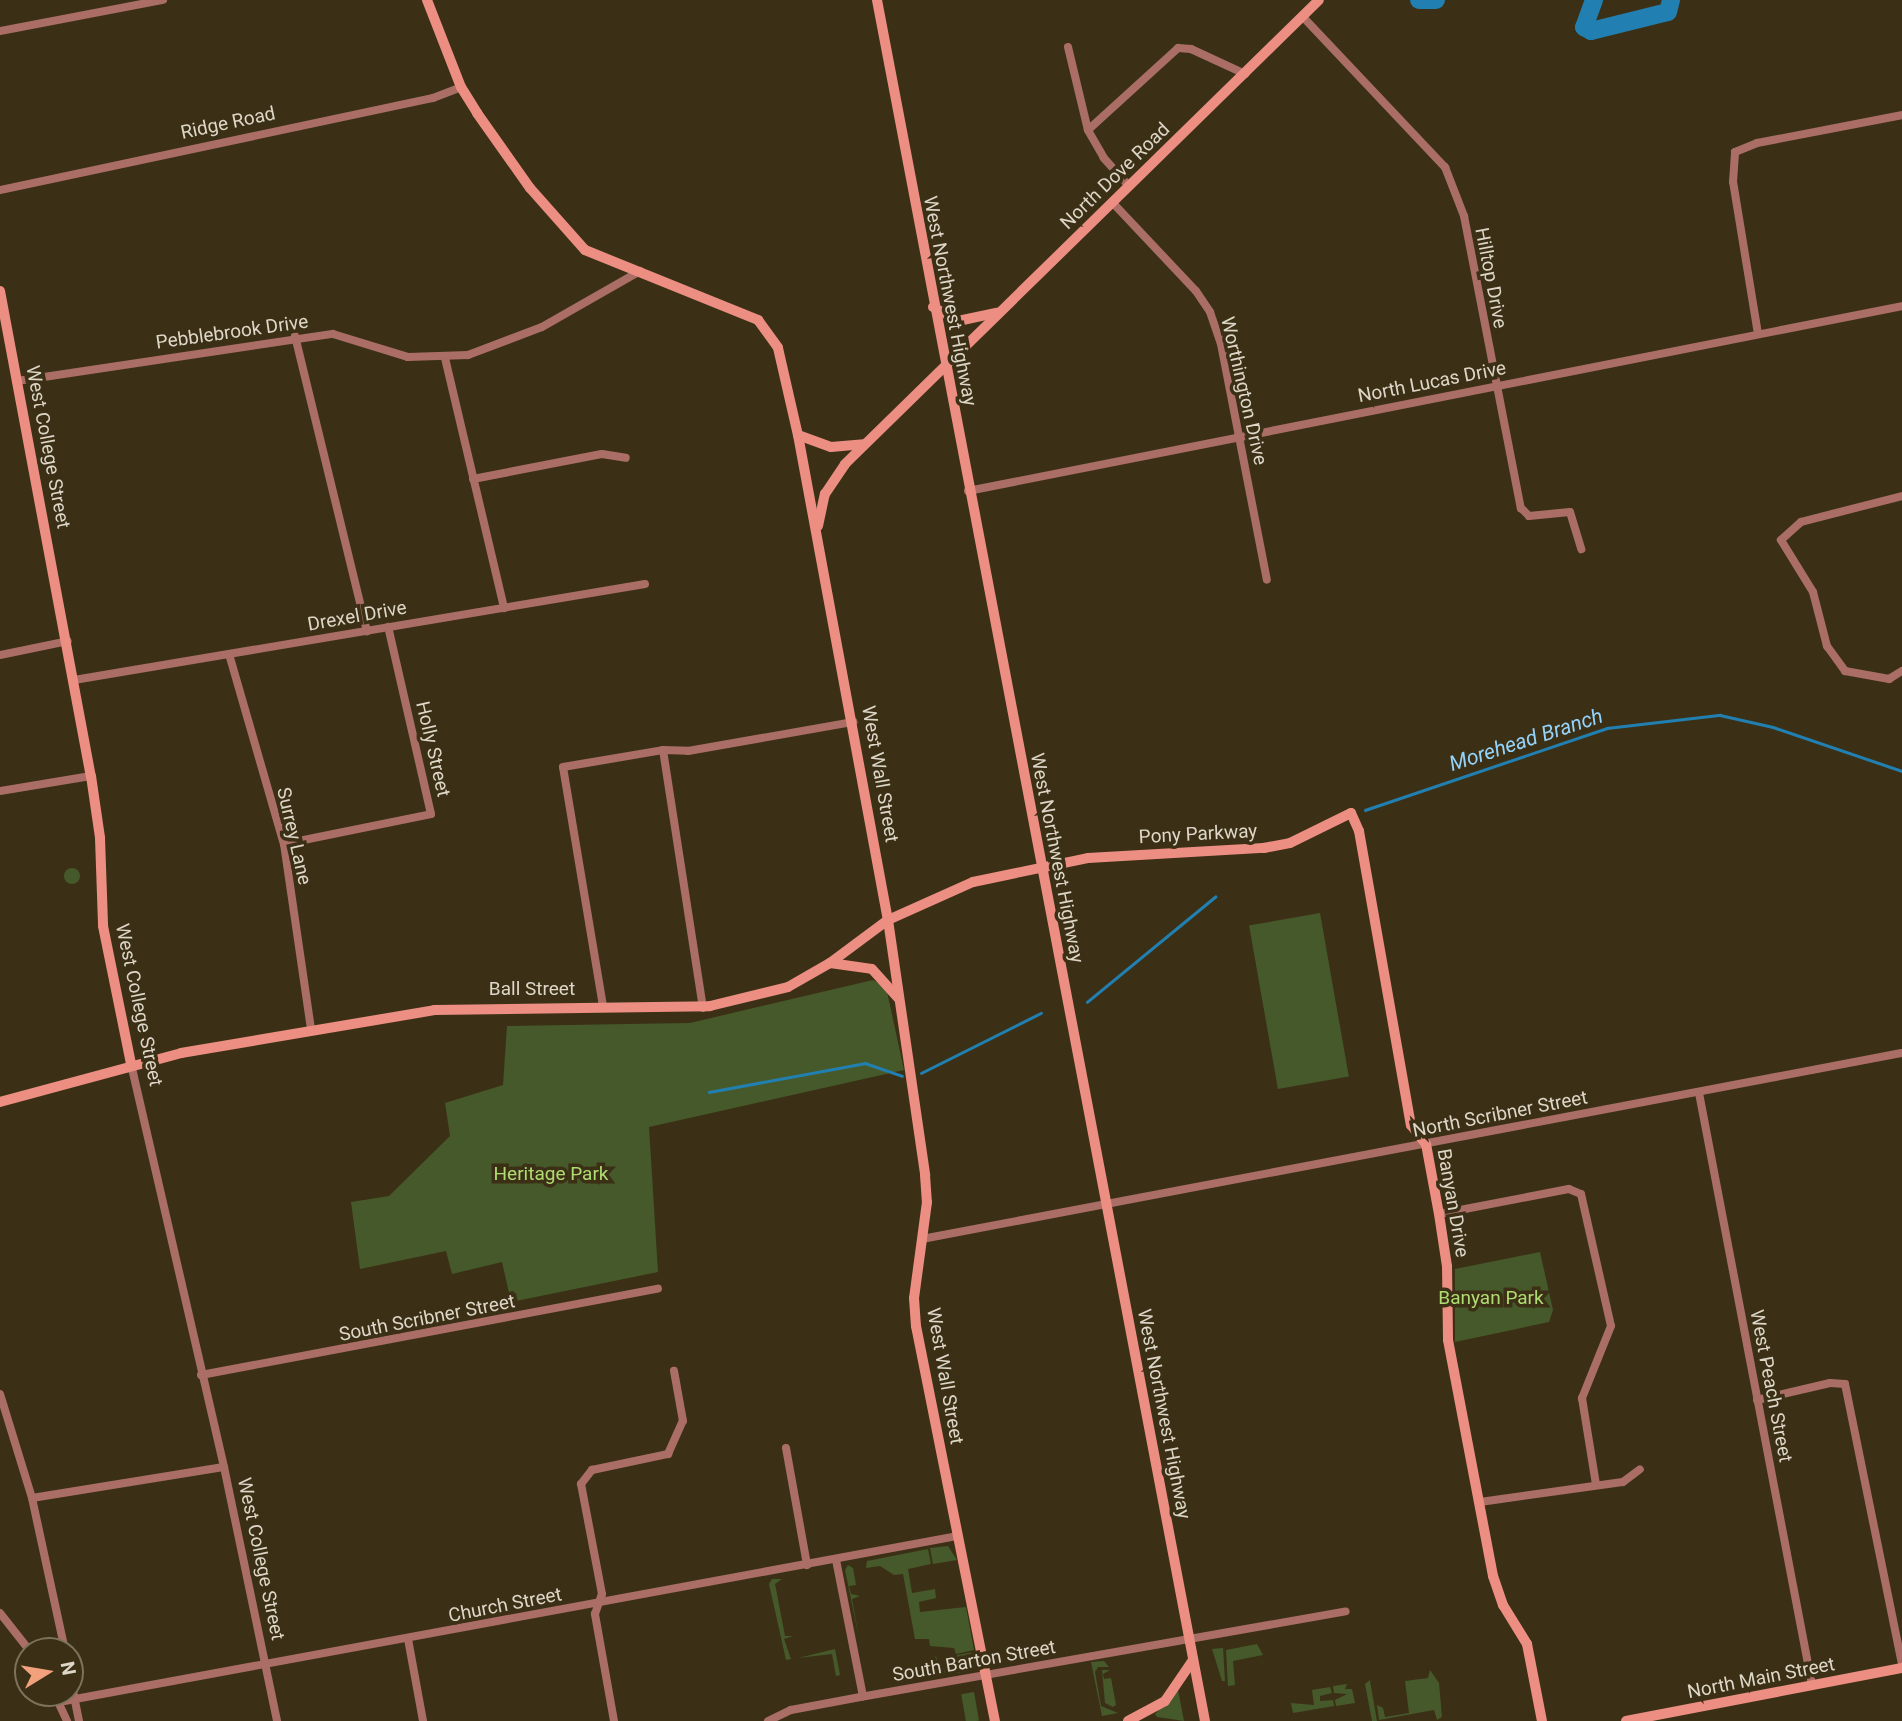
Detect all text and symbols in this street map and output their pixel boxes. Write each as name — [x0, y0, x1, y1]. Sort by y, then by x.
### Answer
street label: Ridge Road — [179, 102, 277, 144]
street label: North Dove Road — [1056, 118, 1174, 234]
street label: West Northwest Highway — [918, 194, 982, 408]
street label: Hilltop Drive — [1470, 226, 1512, 330]
street label: Pebblebrook Drive — [154, 310, 310, 354]
street label: Worthington Drive — [1216, 315, 1272, 467]
street label: North Lucas Drive — [1356, 356, 1508, 408]
street label: West College Street — [21, 364, 75, 530]
street label: Drexel Drive — [306, 596, 408, 636]
street label: Holly Street — [411, 699, 455, 799]
water label: Morehead Branch — [1446, 703, 1606, 777]
street label: West Wall Street — [857, 704, 903, 844]
street label: West Northwest Highway — [1025, 751, 1089, 965]
street label: Surrey Lane — [272, 785, 316, 887]
street label: Pony Parkway — [1138, 820, 1258, 848]
street label: West College Street — [111, 922, 167, 1088]
street label: Ball Street — [489, 978, 575, 1000]
street label: North Scribner Street — [1411, 1086, 1589, 1142]
street label: Banyan Drive — [1432, 1147, 1474, 1259]
park label: Heritage Park — [494, 1163, 608, 1185]
park label: Banyan Park — [1438, 1287, 1544, 1309]
street label: South Scribner Street — [337, 1290, 517, 1346]
street label: West Wall Street — [922, 1306, 968, 1446]
street label: West Northwest Highway — [1132, 1307, 1196, 1521]
street label: West Peach Street — [1745, 1308, 1797, 1464]
street label: West College Street — [233, 1476, 289, 1642]
street label: Church Street — [446, 1583, 564, 1627]
street label: South Barton Street — [891, 1635, 1057, 1687]
north arrow — [14, 1637, 84, 1707]
street label: North Main Street — [1685, 1653, 1837, 1703]
text: N — [56, 1660, 81, 1677]

